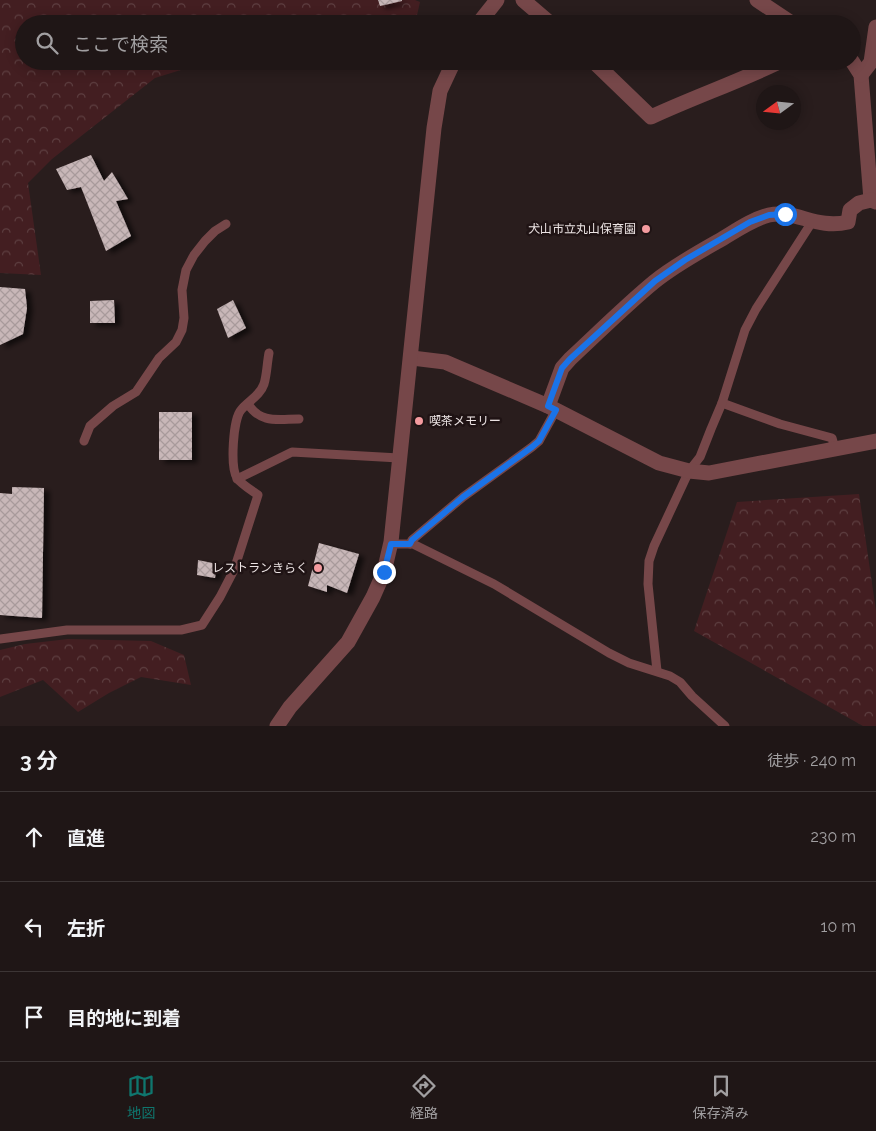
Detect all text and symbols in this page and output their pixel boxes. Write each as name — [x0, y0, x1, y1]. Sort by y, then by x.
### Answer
search box — [15, 15, 861, 70]
icon: search — [33, 29, 61, 57]
text: ここで検索 — [73, 33, 168, 55]
north arrow — [756, 85, 801, 130]
route start — [774, 203, 797, 226]
place label: 犬山市立丸山保育園 — [528, 222, 636, 236]
marker: 犬山市立丸山保育園 — [640, 223, 652, 235]
place label: 喫茶メモリー — [429, 414, 501, 428]
marker: 喫茶メモリー — [413, 415, 425, 427]
place label: レストランきらく — [212, 561, 308, 575]
route end — [373, 561, 396, 584]
marker: レストランきらく — [312, 562, 324, 574]
text: 3 分 — [20, 748, 58, 773]
text: 徒歩 · 240 m — [767, 751, 856, 770]
icon: ahead — [20, 823, 48, 851]
text: 直進 — [67, 827, 105, 849]
text: 230 m — [811, 827, 856, 846]
icon: left — [20, 913, 48, 941]
text: 左折 — [67, 917, 105, 939]
text: 10 m — [821, 917, 856, 936]
icon: arrive — [20, 1003, 48, 1031]
text: 目的地に到着 — [67, 1007, 181, 1029]
tab: 地図 — [127, 1072, 155, 1122]
tab: 経路 — [410, 1072, 438, 1122]
tab: 保存済み — [693, 1072, 749, 1122]

